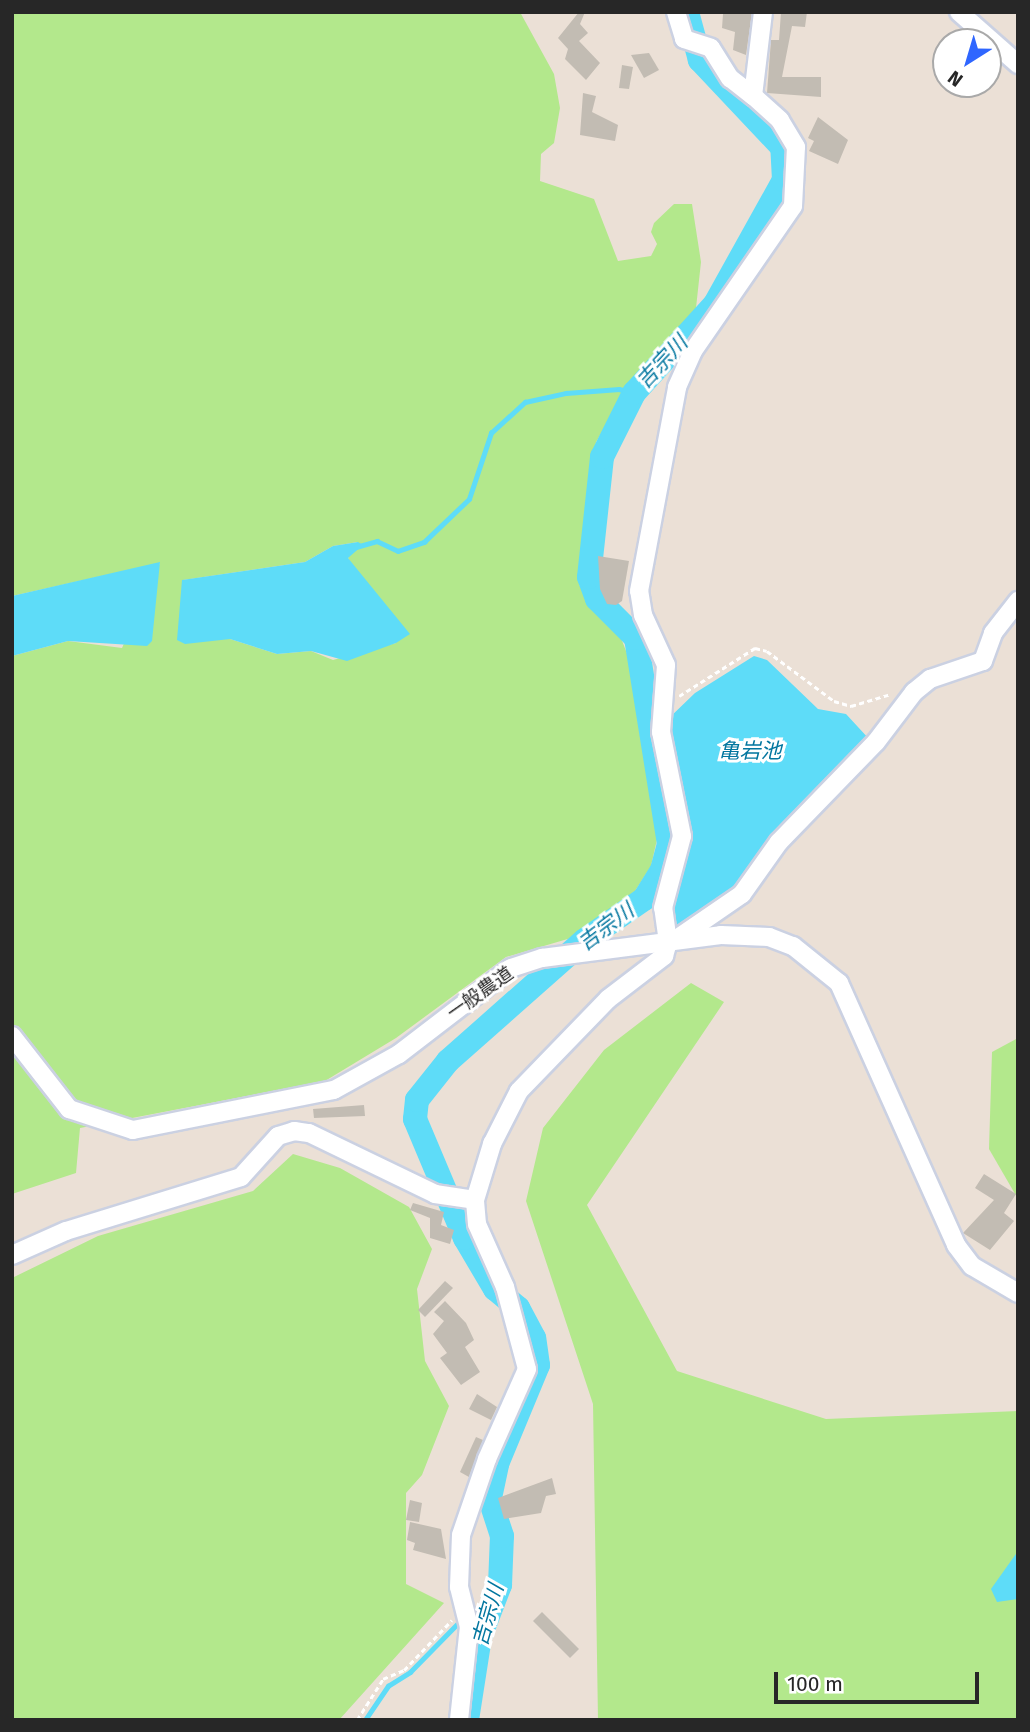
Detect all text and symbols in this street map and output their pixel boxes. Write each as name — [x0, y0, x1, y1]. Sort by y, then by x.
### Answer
north arrow — [932, 28, 1002, 98]
text: N — [943, 66, 967, 92]
water label: 吉宗川 — [631, 330, 693, 394]
water label: 亀岩池 — [719, 738, 781, 764]
water label: 吉宗川 — [573, 898, 639, 956]
street label: 一般農道 — [442, 962, 518, 1024]
water label: 吉宗川 — [467, 1581, 509, 1649]
scale bar — [778, 1658, 983, 1702]
text: 100 m — [787, 1671, 843, 1697]

